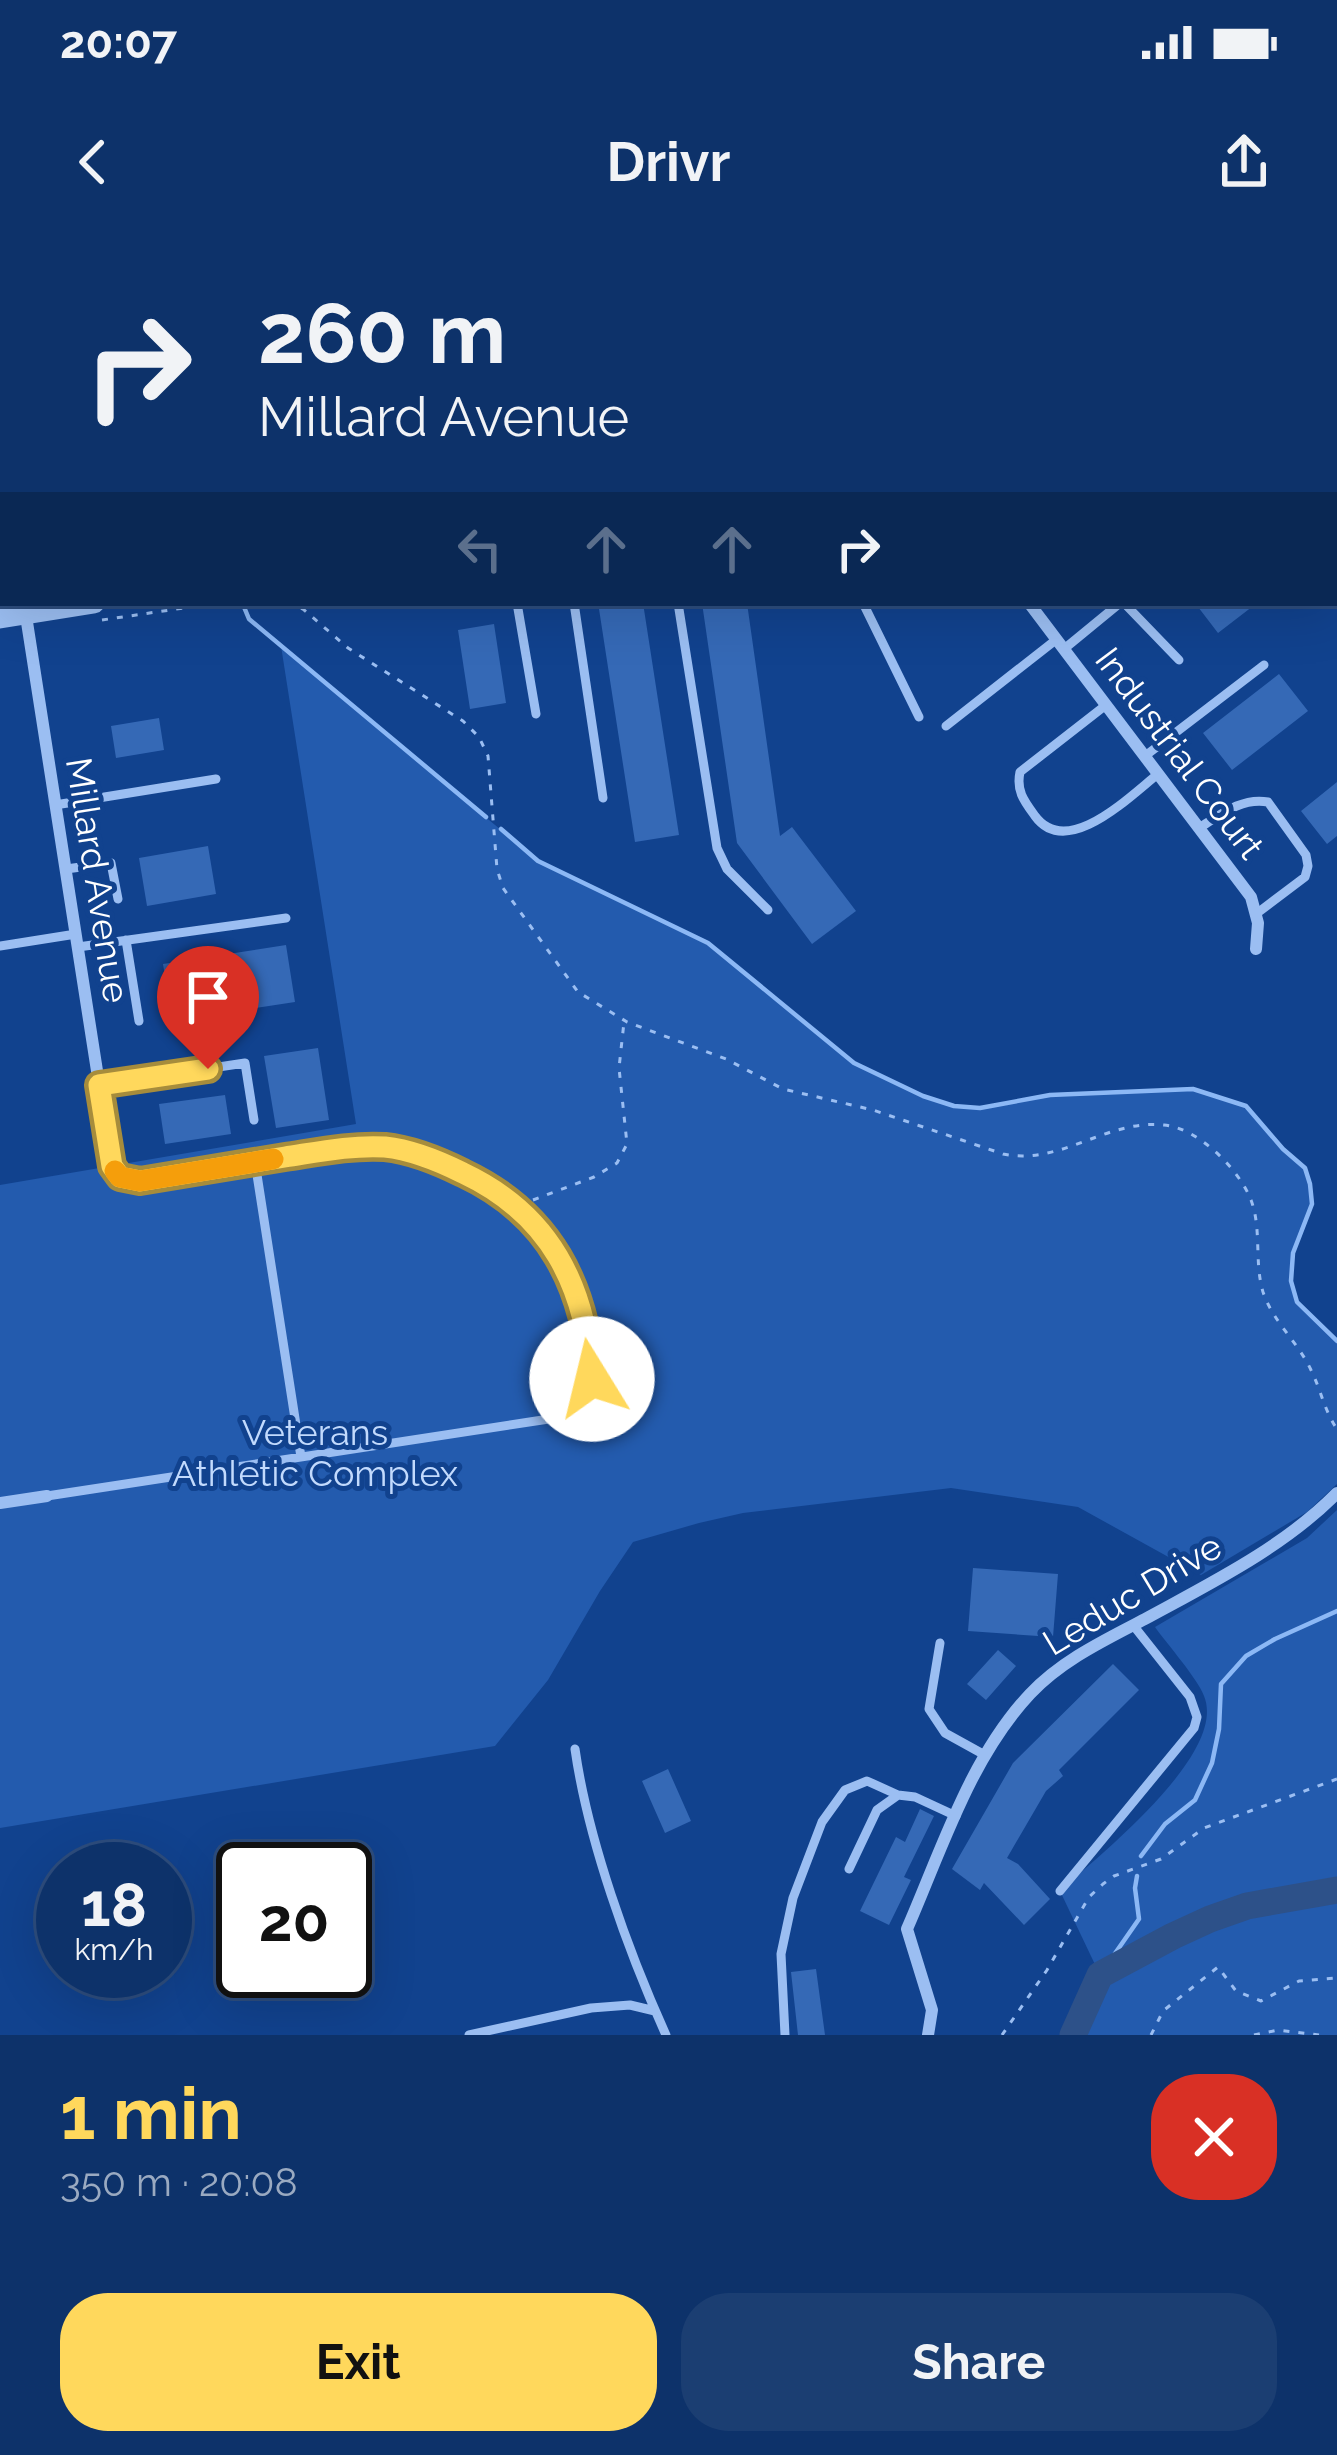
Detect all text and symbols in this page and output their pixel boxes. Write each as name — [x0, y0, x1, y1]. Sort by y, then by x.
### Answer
text: 20:07 — [60, 16, 177, 69]
icon: back — [60, 129, 126, 195]
icon: share — [1211, 129, 1277, 195]
text: Drivr — [607, 130, 730, 194]
text: 260 m — [258, 284, 506, 383]
icon: right — [60, 288, 216, 444]
text: Millard Avenue — [258, 385, 629, 449]
icon: left — [447, 516, 513, 582]
icon: ahead — [573, 516, 639, 582]
icon: ahead — [699, 516, 765, 582]
icon: right — [825, 516, 891, 582]
street label: Industrial Court — [1087, 639, 1273, 867]
street label: Millard Avenue — [58, 754, 138, 1006]
pin — [157, 946, 259, 1069]
icon: arrive — [175, 964, 241, 1030]
position arrow — [529, 1316, 655, 1442]
park label: Veterans Athletic Complex — [172, 1411, 458, 1494]
street label: Leduc Drive — [1035, 1524, 1229, 1664]
speed limit sign: 20 — [216, 1842, 372, 1998]
text: 18 — [81, 1870, 147, 1940]
text: km/h — [74, 1932, 154, 1967]
text: 1 min — [60, 2071, 242, 2156]
button: close — [1151, 2074, 1277, 2200]
text: 350 m · 20:08 — [60, 2159, 298, 2205]
button: Exit — [60, 2293, 657, 2431]
button: Share — [681, 2293, 1277, 2431]

